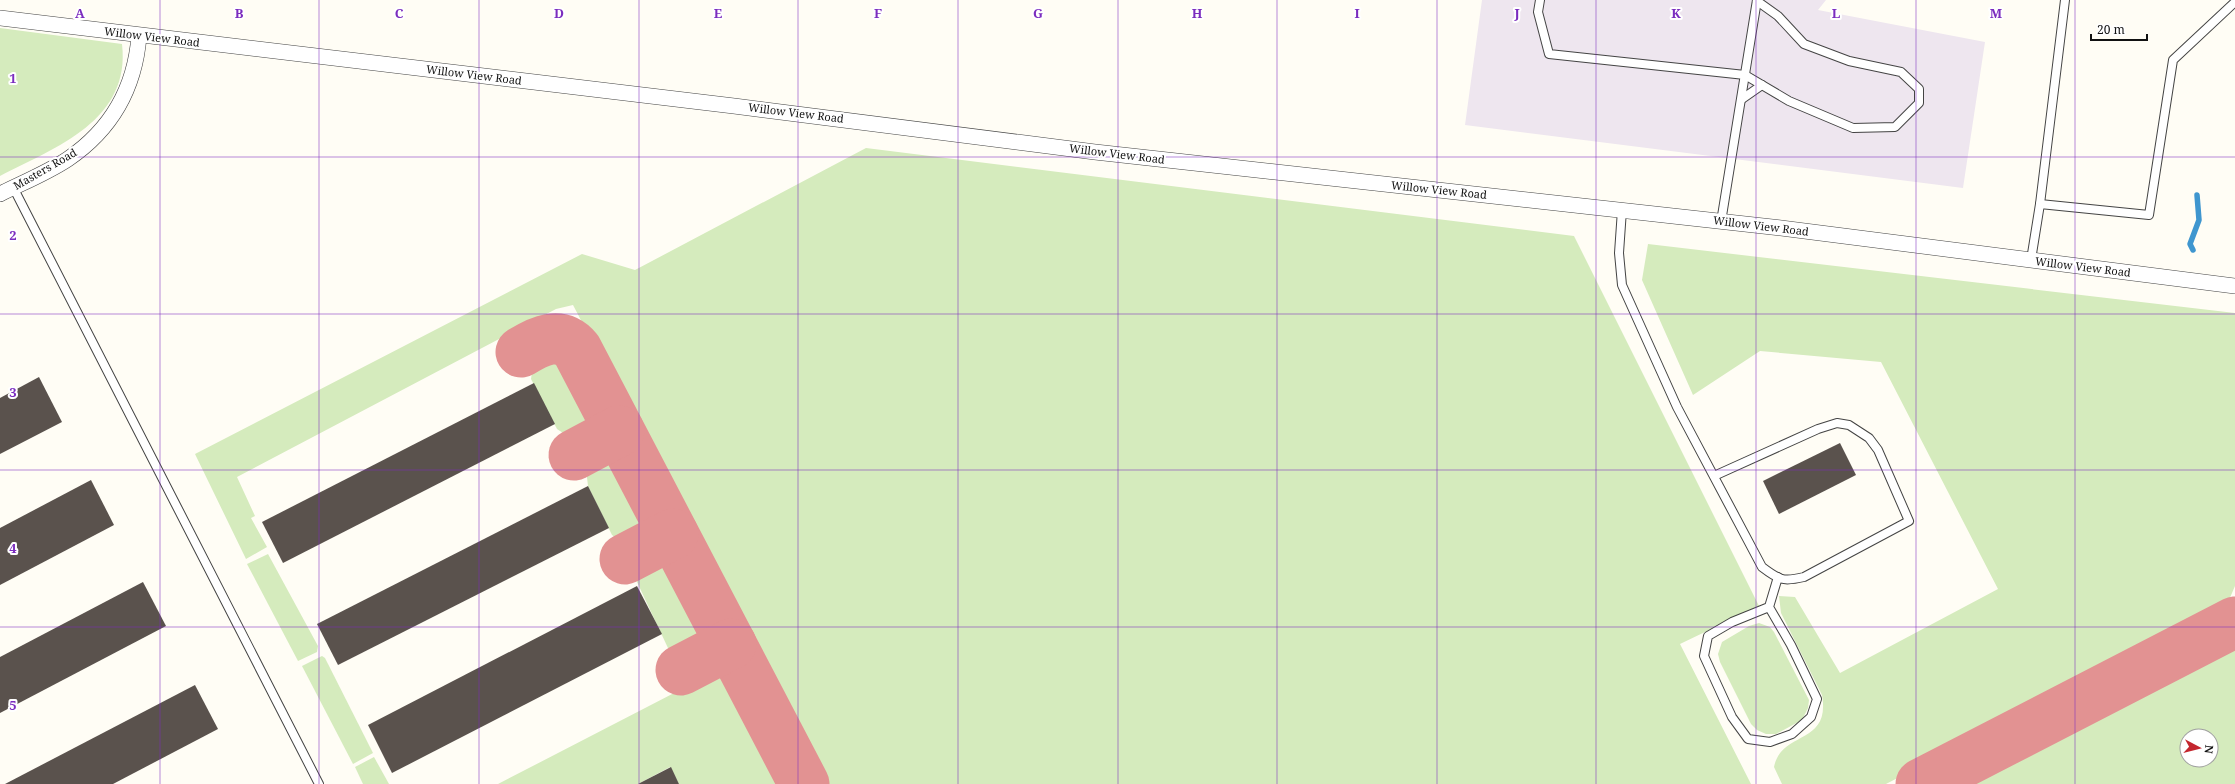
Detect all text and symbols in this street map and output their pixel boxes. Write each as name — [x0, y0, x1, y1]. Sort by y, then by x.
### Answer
text: A — [75, 4, 85, 22]
text: B — [235, 4, 244, 22]
text: C — [395, 4, 404, 22]
text: D — [554, 4, 564, 22]
text: E — [714, 4, 723, 22]
text: F — [874, 4, 882, 22]
text: G — [1033, 4, 1043, 22]
text: H — [1192, 4, 1203, 22]
text: I — [1354, 4, 1360, 22]
text: J — [1513, 4, 1520, 22]
text: K — [1671, 4, 1681, 22]
text: L — [1832, 4, 1841, 22]
text: M — [1990, 4, 2003, 22]
scale bar — [2091, 16, 2147, 42]
text: 20 m — [2097, 21, 2125, 38]
street label: Willow View Road — [103, 23, 201, 50]
street label: Willow View Road — [425, 61, 523, 88]
text: 1 — [9, 69, 17, 87]
street label: Willow View Road — [747, 99, 845, 126]
street label: Willow View Road — [1068, 140, 1166, 167]
street label: Masters Road — [10, 144, 79, 193]
street label: Willow View Road — [1390, 177, 1488, 202]
street label: Willow View Road — [1712, 212, 1810, 239]
text: 2 — [9, 226, 17, 244]
street label: Willow View Road — [2034, 253, 2132, 280]
text: 3 — [9, 383, 17, 401]
text: 4 — [9, 539, 17, 557]
text: 5 — [9, 696, 17, 714]
north arrow — [2179, 728, 2219, 768]
text: N — [2201, 744, 2217, 755]

